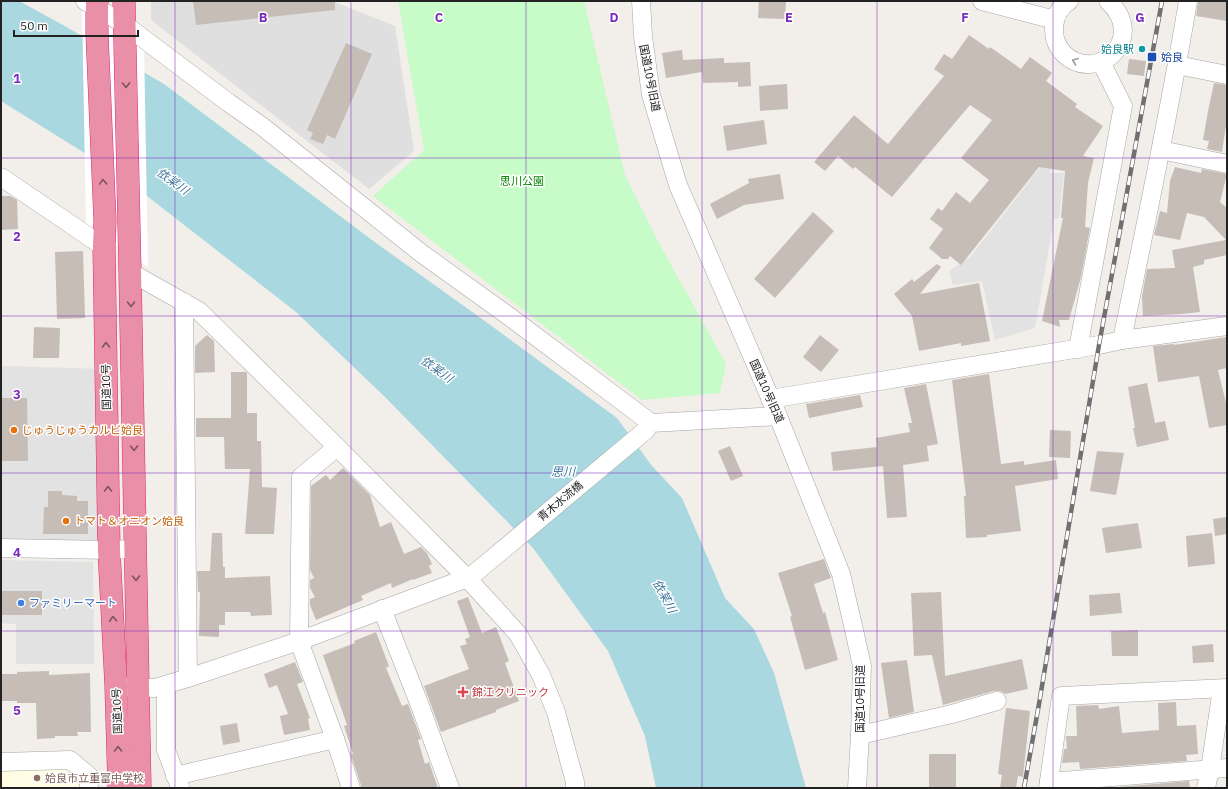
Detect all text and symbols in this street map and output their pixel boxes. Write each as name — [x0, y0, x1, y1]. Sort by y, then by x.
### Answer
text: B — [259, 9, 268, 26]
text: C — [435, 9, 444, 26]
text: D — [609, 9, 619, 26]
text: E — [785, 9, 793, 26]
text: F — [961, 9, 969, 26]
text: G — [1135, 9, 1145, 26]
scale bar — [14, 12, 138, 38]
text: 50 m — [20, 18, 48, 33]
place label: 姶良駅 — [1101, 42, 1134, 56]
street label: 国道10号旧道 — [637, 43, 663, 113]
marker: 姶良駅 — [1137, 44, 1147, 54]
place label: 姶良 — [1161, 50, 1183, 64]
marker: 姶良 — [1146, 51, 1158, 63]
one-way arrow — [1072, 57, 1079, 65]
text: 1 — [13, 70, 21, 87]
one-way arrow — [122, 82, 130, 88]
water label: 依某川 — [154, 165, 194, 199]
park label: 思川公園 — [500, 174, 544, 188]
one-way arrow — [99, 179, 107, 185]
text: 2 — [13, 228, 21, 245]
one-way arrow — [127, 301, 135, 307]
one-way arrow — [101, 342, 110, 348]
water label: 依某川 — [418, 353, 458, 387]
street label: 国道10号旧道 — [747, 357, 787, 425]
street label: 国道10号 — [99, 364, 113, 410]
text: 3 — [13, 386, 21, 403]
place label: じゅうじゅうカルビ姶良 — [22, 423, 143, 437]
marker: じゅうじゅうカルビ姶良 — [9, 425, 19, 435]
one-way arrow — [129, 445, 138, 451]
water label: 思川 — [551, 464, 577, 479]
street label: 青木水流橋 — [534, 478, 586, 524]
one-way arrow — [104, 486, 112, 492]
place label: トマト＆オニオン姶良 — [74, 514, 184, 528]
marker: トマト＆オニオン姶良 — [61, 516, 71, 526]
text: 4 — [13, 544, 21, 561]
one-way arrow — [132, 575, 140, 581]
water label: 依某川 — [650, 577, 681, 617]
place label: ファミリーマート — [29, 596, 117, 610]
marker: ファミリーマート — [16, 598, 26, 608]
one-way arrow — [108, 616, 117, 622]
street label: 国道10号旧道 — [853, 665, 867, 733]
place label: 錦江クリニック — [472, 685, 549, 699]
marker: 錦江クリニック — [457, 686, 469, 698]
street label: 国道10号 — [109, 688, 125, 734]
text: 5 — [13, 702, 21, 719]
one-way arrow — [114, 746, 122, 752]
place label: 姶良市立重富中学校 — [45, 771, 144, 785]
marker: 姶良市立重富中学校 — [32, 773, 42, 783]

